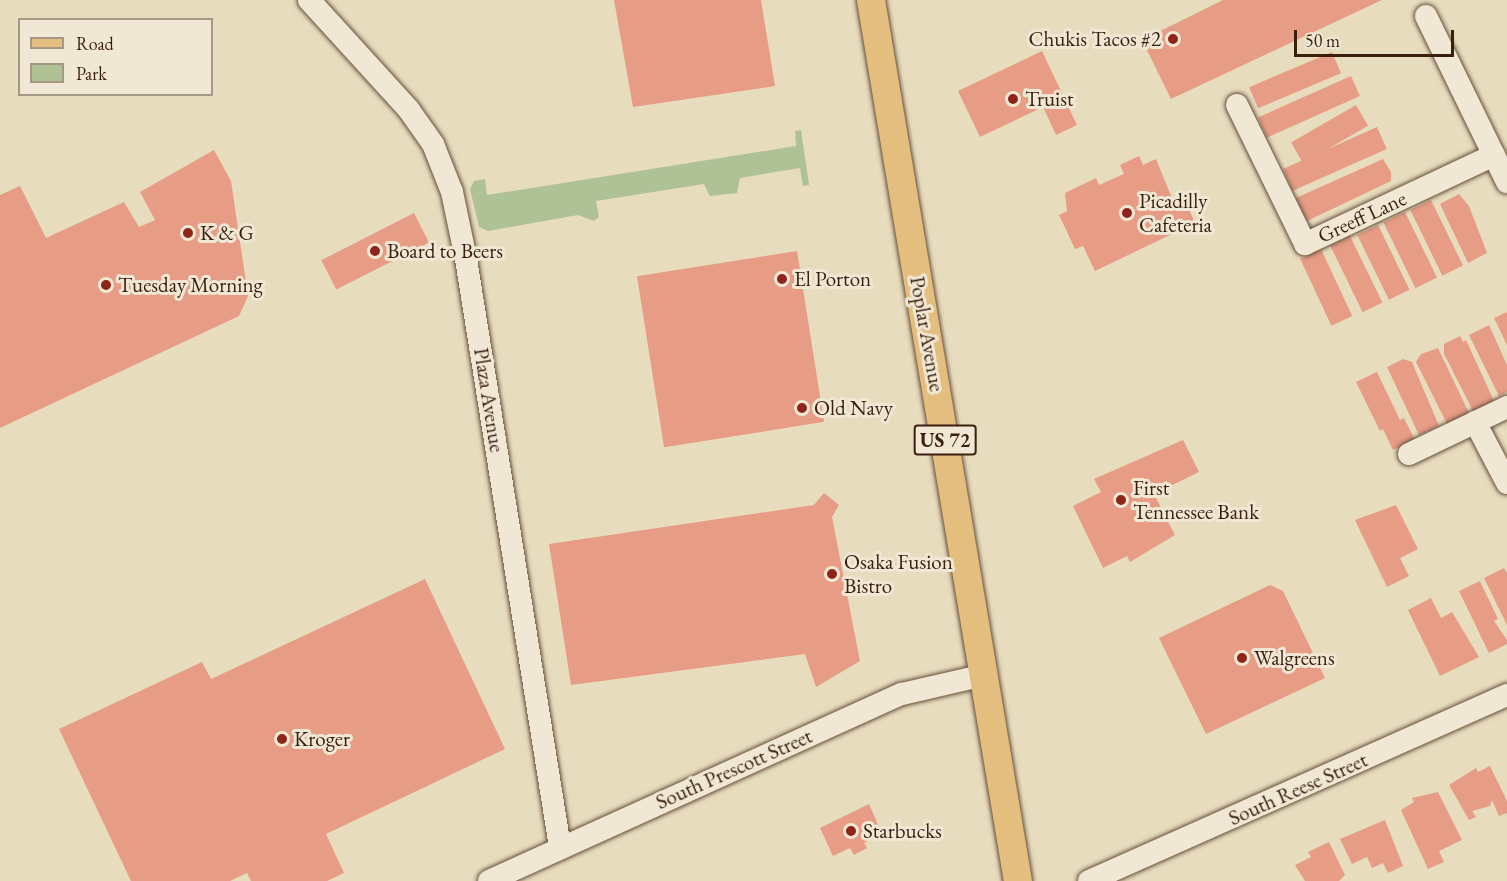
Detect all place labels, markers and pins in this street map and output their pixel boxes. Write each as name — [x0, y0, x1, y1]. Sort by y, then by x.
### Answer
place label: Chukis Tacos #2 — [1029, 26, 1161, 52]
marker: Chukis Tacos #2 — [1166, 32, 1180, 46]
place label: Truist — [1025, 86, 1074, 112]
marker: Truist — [1006, 92, 1020, 106]
place label: Picadilly Cafeteria — [1139, 188, 1212, 238]
marker: Picadilly Cafeteria — [1120, 206, 1134, 220]
place label: K & G — [200, 220, 254, 246]
marker: K & G — [181, 226, 195, 240]
place label: Board to Beers — [387, 238, 503, 264]
marker: Board to Beers — [368, 244, 382, 258]
place label: El Porton — [794, 266, 871, 292]
place label: Tuesday Morning — [118, 272, 263, 298]
marker: El Porton — [775, 272, 789, 286]
marker: Tuesday Morning — [99, 278, 113, 292]
place label: Old Navy — [814, 395, 893, 421]
marker: Old Navy — [795, 401, 809, 415]
place label: First Tennessee Bank — [1133, 475, 1259, 525]
marker: First Tennessee Bank — [1114, 493, 1128, 507]
place label: Osaka Fusion Bistro — [844, 549, 953, 599]
marker: Osaka Fusion Bistro — [825, 567, 839, 581]
place label: Walgreens — [1254, 645, 1335, 671]
marker: Walgreens — [1235, 651, 1249, 665]
place label: Kroger — [294, 726, 350, 752]
marker: Kroger — [275, 732, 289, 746]
place label: Starbucks — [863, 818, 942, 844]
marker: Starbucks — [844, 824, 858, 838]

